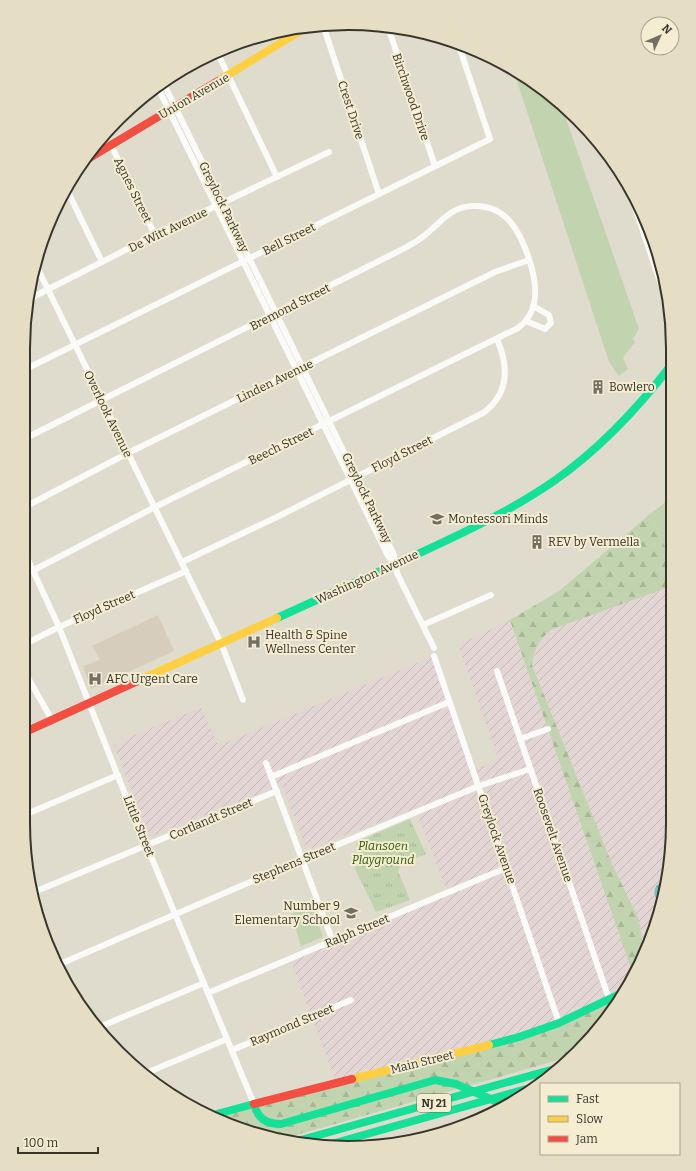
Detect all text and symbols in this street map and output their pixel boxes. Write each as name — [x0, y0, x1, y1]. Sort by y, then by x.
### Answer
north arrow — [640, 16, 680, 56]
text: N — [659, 22, 675, 37]
street label: Birchwood Drive — [389, 51, 433, 143]
street label: Union Avenue — [156, 70, 232, 122]
street label: Crest Drive — [335, 79, 367, 141]
street label: Agnes Street — [111, 155, 155, 226]
street label: Greylock Parkway — [196, 159, 252, 255]
street label: De Witt Avenue — [126, 205, 210, 255]
street label: Bell Street — [260, 219, 318, 258]
street label: Bremond Street — [247, 280, 333, 333]
street label: Linden Avenue — [234, 356, 316, 406]
street label: Overlook Avenue — [81, 368, 135, 460]
building icon: Bowlero — [590, 379, 606, 395]
place label: Bowlero — [609, 380, 655, 394]
street label: Beech Street — [246, 424, 316, 468]
street label: Floyd Street — [369, 432, 435, 475]
street label: Greylock Parkway — [339, 450, 395, 546]
school or university icon: Montessori Minds — [429, 511, 445, 527]
place label: Montessori Minds — [448, 512, 548, 526]
building icon: REV by Vermella — [529, 534, 545, 550]
place label: REV by Vermella — [548, 535, 640, 549]
street label: Washington Avenue — [313, 547, 421, 607]
street label: Floyd Street — [71, 587, 138, 627]
place label: Health & Spine Wellness Center — [265, 628, 356, 656]
hospital icon: Health & Spine Wellness Center — [246, 634, 262, 650]
hospital icon: AFC Urgent Care — [87, 671, 103, 687]
place label: AFC Urgent Care — [106, 672, 198, 686]
street label: Roosevelt Avenue — [530, 786, 576, 884]
street label: Greylock Avenue — [475, 792, 519, 886]
street label: Little Street — [120, 793, 158, 859]
street label: Cortlandt Street — [167, 795, 255, 843]
street label: Stephens Street — [250, 839, 338, 887]
park label: Plansoen Playground — [352, 839, 414, 867]
place label: Number 9 Elementary School — [234, 899, 341, 927]
school or university icon: Number 9 Elementary School — [343, 905, 359, 921]
street label: Ralph Street — [323, 911, 392, 951]
street label: Raymond Street — [248, 1001, 337, 1049]
street label: Main Street — [389, 1047, 456, 1077]
legend — [540, 1083, 680, 1155]
text: Fast — [576, 1092, 600, 1106]
road number: NJ 21 — [417, 1094, 451, 1112]
text: Slow — [576, 1112, 603, 1126]
scale bar — [18, 1129, 98, 1155]
text: Jam — [575, 1132, 598, 1146]
text: 100 m — [24, 1136, 59, 1150]

